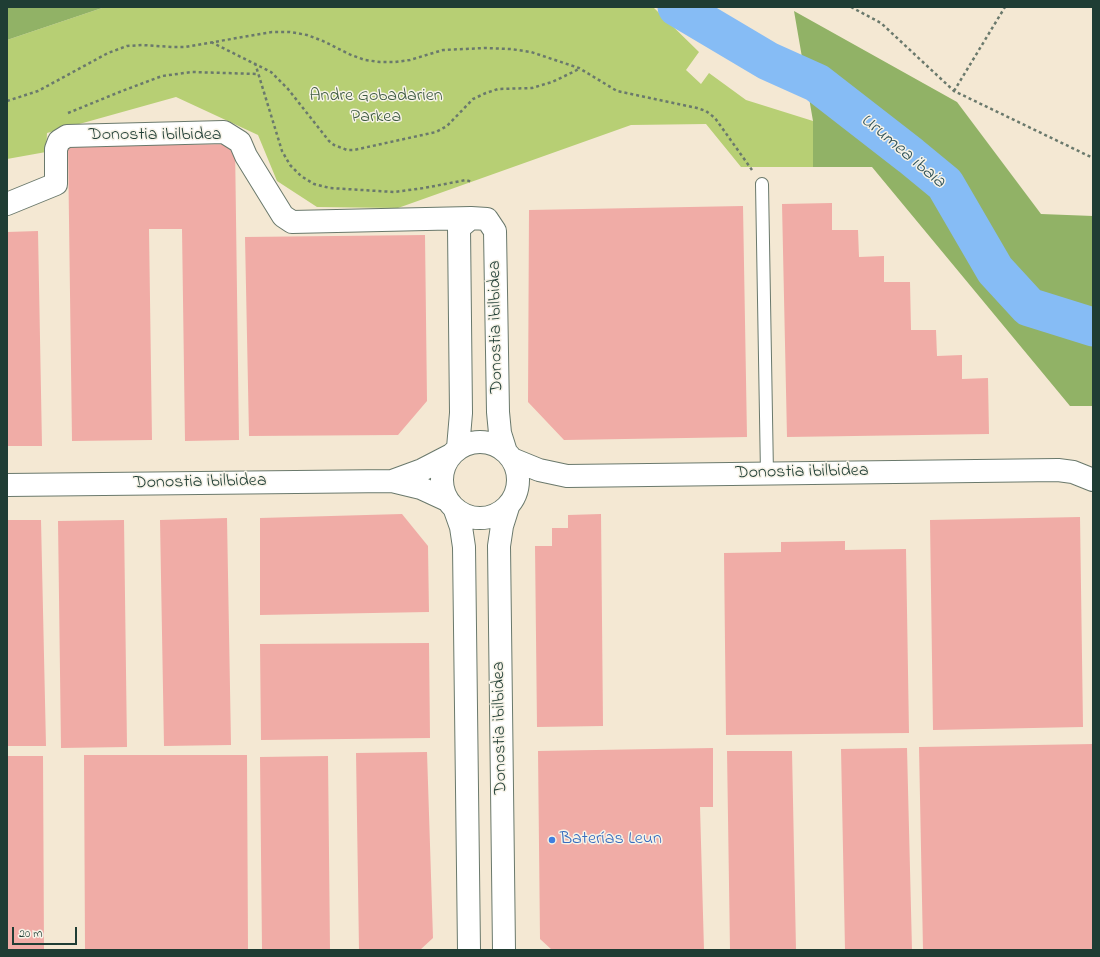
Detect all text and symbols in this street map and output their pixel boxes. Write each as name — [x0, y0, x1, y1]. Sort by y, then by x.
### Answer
park label: Andre Gobadarien Parkea — [309, 86, 443, 128]
water label: Urumea ibaia — [855, 110, 949, 194]
street label: Donostia ibilbidea — [88, 125, 222, 147]
street label: Donostia ibilbidea — [485, 260, 509, 394]
street label: Donostia ibilbidea — [735, 461, 869, 485]
street label: Donostia ibilbidea — [133, 471, 267, 495]
street label: Donostia ibilbidea — [489, 661, 513, 795]
place label: Baterías Leun — [560, 829, 662, 851]
marker: Baterías Leun — [547, 835, 557, 845]
scale bar — [14, 919, 79, 945]
text: 20 m — [19, 925, 42, 943]

